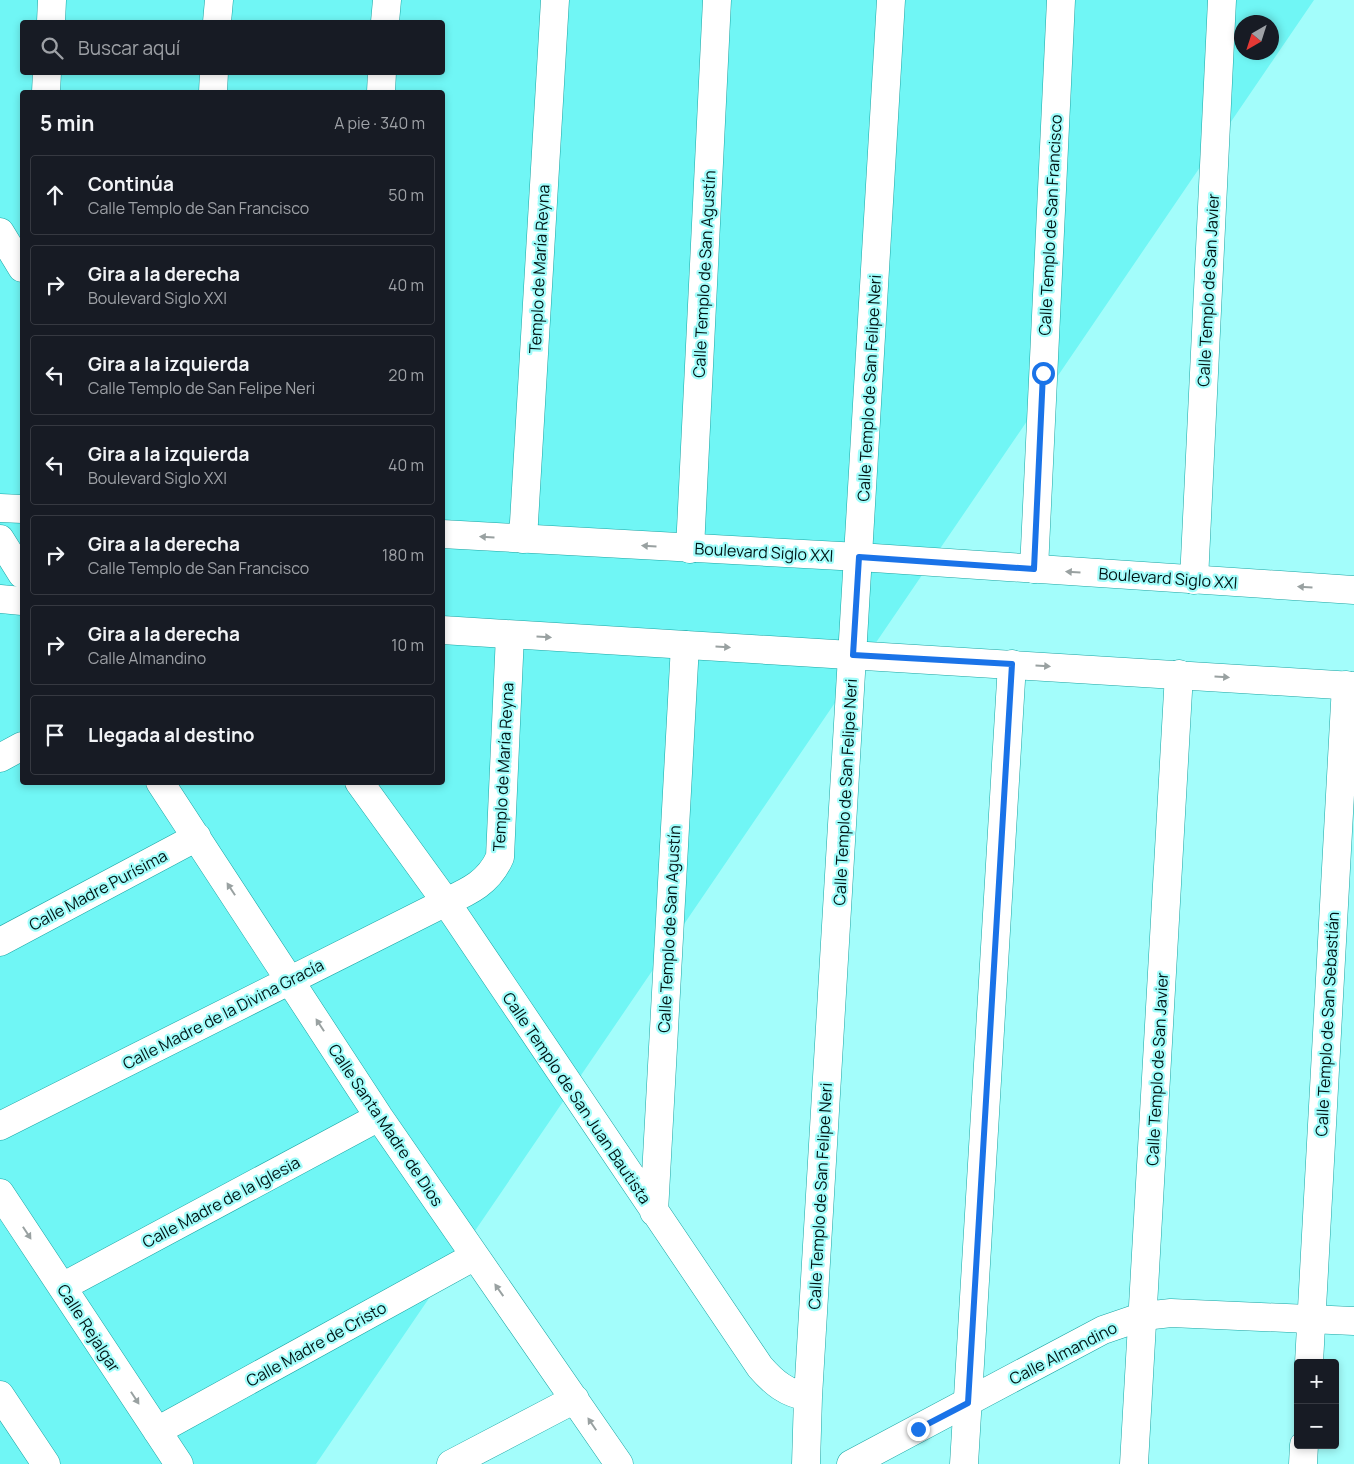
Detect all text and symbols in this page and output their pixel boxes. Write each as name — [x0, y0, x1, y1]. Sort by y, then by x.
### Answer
north arrow — [1234, 15, 1279, 60]
search box — [20, 20, 445, 75]
icon: search — [38, 34, 66, 62]
text: Buscar aquí — [78, 35, 180, 61]
text: 5 min — [40, 109, 94, 137]
text: A pie · 340 m — [334, 112, 425, 134]
street label: Calle Templo de San Francisco — [1033, 114, 1067, 336]
street label: Calle Templo de San Agustín — [688, 170, 720, 378]
text: Continúa — [88, 171, 174, 197]
icon: ahead — [41, 181, 69, 209]
text: 50 m — [388, 184, 424, 206]
street label: Templo de María Reyna — [524, 184, 554, 354]
street label: Calle Templo de San Javier — [1192, 193, 1224, 387]
text: Calle Templo de San Francisco — [88, 197, 309, 219]
text: Gira a la derecha — [88, 261, 240, 287]
icon: right — [41, 271, 69, 299]
text: 40 m — [388, 274, 424, 296]
street label: Calle Templo de San Felipe Neri — [852, 274, 886, 502]
text: Boulevard Siglo XXI — [88, 287, 227, 309]
text: Gira a la izquierda — [88, 351, 249, 377]
icon: left — [41, 361, 69, 389]
route start — [1032, 362, 1055, 385]
text: 20 m — [388, 364, 424, 386]
text: Calle Templo de San Felipe Neri — [88, 377, 315, 399]
text: Gira a la izquierda — [88, 441, 249, 467]
icon: left — [41, 451, 69, 479]
text: 40 m — [388, 454, 424, 476]
text: Boulevard Siglo XXI — [88, 467, 227, 489]
text: Gira a la derecha — [88, 531, 240, 557]
one-way arrow — [479, 532, 495, 540]
street label: Boulevard Siglo XXI — [694, 537, 834, 567]
icon: right — [41, 541, 69, 569]
one-way arrow — [641, 542, 657, 550]
text: 180 m — [382, 544, 424, 566]
text: Calle Templo de San Francisco — [88, 557, 309, 579]
street label: Boulevard Siglo XXI — [1098, 562, 1238, 594]
one-way arrow — [1065, 567, 1081, 575]
one-way arrow — [1297, 583, 1313, 591]
text: Gira a la derecha — [88, 621, 240, 647]
icon: right — [41, 631, 69, 659]
text: 10 m — [391, 634, 424, 656]
one-way arrow — [536, 634, 552, 642]
one-way arrow — [715, 644, 731, 652]
text: Calle Almandino — [88, 647, 206, 669]
one-way arrow — [1035, 662, 1051, 670]
one-way arrow — [1215, 674, 1231, 682]
street label: Calle Templo de San Felipe Neri — [828, 678, 862, 906]
street label: Templo de María Reyna — [488, 682, 518, 852]
icon: arrive — [41, 721, 69, 749]
text: Llegada al destino — [88, 722, 255, 748]
street label: Calle Templo de San Agustín — [653, 825, 685, 1033]
street label: Calle Madre Purísima — [25, 844, 171, 936]
one-way arrow — [226, 882, 235, 896]
street label: Calle Templo de San Sebastián — [1310, 911, 1344, 1137]
street label: Calle Madre de la Divina Gracía — [119, 954, 327, 1074]
street label: Calle Templo de San Javier — [1141, 972, 1173, 1166]
street label: Calle Templo de San Juan Bautista — [498, 988, 656, 1208]
one-way arrow — [315, 1018, 324, 1032]
street label: Calle Santa Madre de Dios — [323, 1040, 449, 1210]
street label: Calle Templo de San Felipe Neri — [803, 1082, 837, 1310]
street label: Calle Madre de la Iglesia — [138, 1151, 304, 1253]
one-way arrow — [22, 1226, 32, 1240]
street label: Calle Rejalgar — [52, 1280, 126, 1376]
one-way arrow — [494, 1283, 504, 1297]
street label: Calle Madre de Cristo — [242, 1296, 390, 1392]
street label: Calle Almandino — [1005, 1316, 1121, 1390]
map controls — [1294, 1359, 1339, 1449]
button: + — [1294, 1359, 1339, 1404]
one-way arrow — [131, 1392, 140, 1405]
button: − — [1294, 1404, 1339, 1449]
one-way arrow — [587, 1417, 597, 1430]
route end — [907, 1418, 930, 1441]

